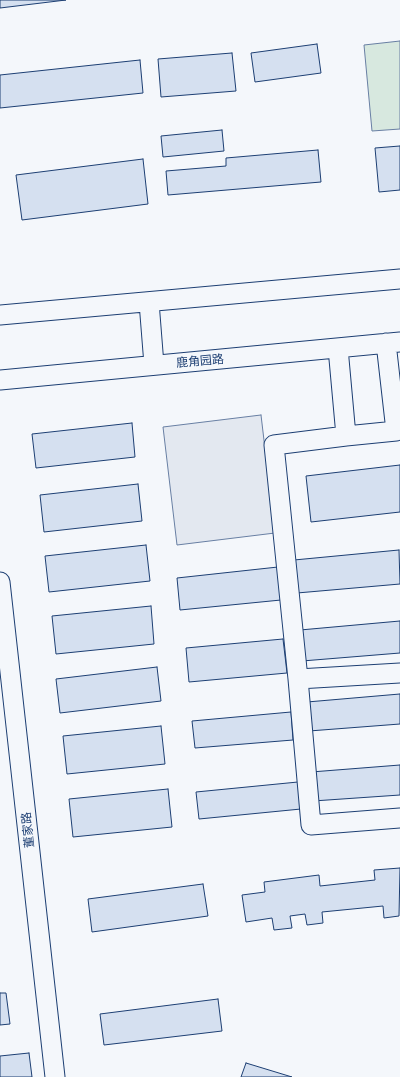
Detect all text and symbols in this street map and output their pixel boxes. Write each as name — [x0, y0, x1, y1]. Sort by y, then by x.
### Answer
street label: 鹿角园路 — [175, 352, 225, 370]
street label: 董家路 — [19, 811, 37, 849]

